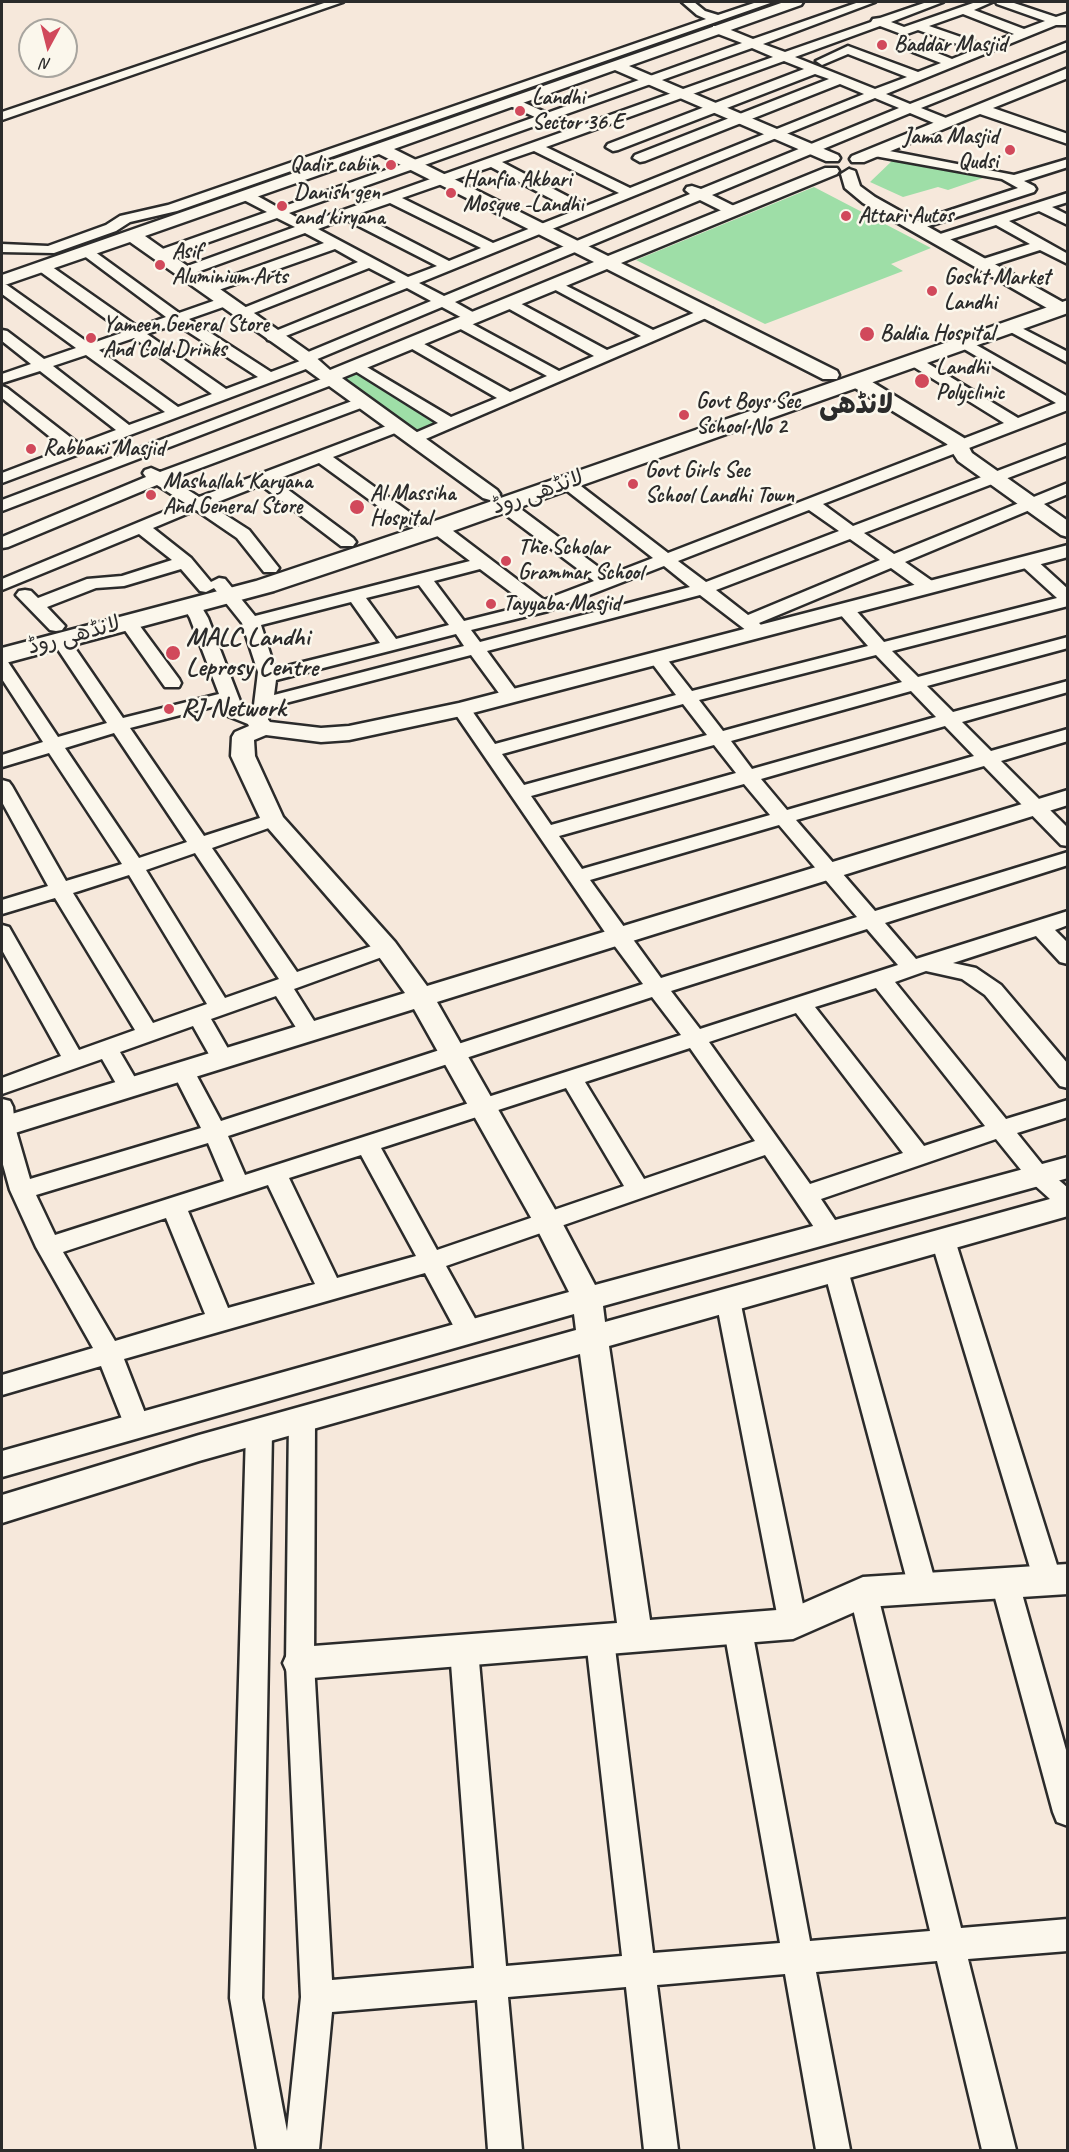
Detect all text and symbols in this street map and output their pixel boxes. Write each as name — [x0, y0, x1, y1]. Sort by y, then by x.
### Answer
north arrow — [18, 18, 78, 78]
place label: Baddar Masjid — [894, 32, 1007, 58]
marker: Baddar Masjid — [875, 38, 889, 52]
text: N — [40, 53, 52, 74]
place label: Landhi Sector 36 E — [532, 85, 624, 136]
marker: Landhi Sector 36 E — [513, 104, 527, 118]
place label: Jama Masjid Qudsi — [903, 124, 998, 176]
marker: Jama Masjid Qudsi — [1003, 143, 1017, 157]
place label: Qadir cabin — [290, 152, 379, 178]
marker: Qadir cabin — [384, 158, 398, 172]
place label: Hanfia Akbari Mosque -Landhi — [463, 167, 584, 218]
place label: Danish gen and kiryana — [294, 180, 385, 231]
marker: Hanfia Akbari Mosque -Landhi — [444, 186, 458, 200]
marker: Danish gen and kiryana — [275, 199, 289, 213]
place label: Attari Autos — [858, 203, 953, 229]
marker: Attari Autos — [839, 209, 853, 223]
place label: Asif Aluminium Arts — [172, 239, 287, 290]
marker: Asif Aluminium Arts — [153, 258, 167, 272]
place label: Gosht Market Landhi — [944, 265, 1050, 316]
marker: Gosht Market Landhi — [925, 284, 939, 298]
place label: Yameen General Store And Cold Drinks — [103, 312, 269, 364]
place label: Baldia Hospital — [880, 321, 994, 347]
marker: Baldia Hospital — [858, 325, 876, 343]
marker: Yameen General Store And Cold Drinks — [84, 331, 98, 345]
place label: Landhi Polyclinic — [936, 355, 1004, 406]
marker: Landhi Polyclinic — [913, 372, 931, 390]
place label: Govt Boys Sec School No 2 — [696, 389, 800, 440]
district label: لانڈھی — [819, 390, 893, 422]
marker: Govt Boys Sec School No 2 — [677, 408, 691, 422]
place label: Rabbani Masjid — [43, 436, 164, 462]
marker: Rabbani Masjid — [24, 442, 38, 456]
place label: Govt Girls Sec School Landhi Town — [645, 458, 794, 510]
street label: لانڈھی روڈ — [489, 465, 587, 521]
place label: Mashallah Karyana And General Store — [163, 469, 312, 520]
marker: Govt Girls Sec School Landhi Town — [626, 477, 640, 491]
place label: Al Massiha Hospital — [370, 481, 455, 532]
marker: Mashallah Karyana And General Store — [144, 488, 158, 502]
marker: Al Massiha Hospital — [348, 498, 366, 516]
place label: The Scholar Grammar School — [518, 535, 643, 586]
marker: The Scholar Grammar School — [499, 554, 513, 568]
place label: Tayyaba Masjid — [503, 591, 620, 617]
marker: Tayyaba Masjid — [484, 597, 498, 611]
street label: لانڈھی روڈ — [25, 611, 123, 661]
place label: MALC Landhi Leprosy Centre — [186, 622, 318, 684]
marker: MALC Landhi Leprosy Centre — [164, 644, 182, 662]
place label: RJ Network — [181, 693, 285, 725]
marker: RJ Network — [162, 702, 176, 716]

